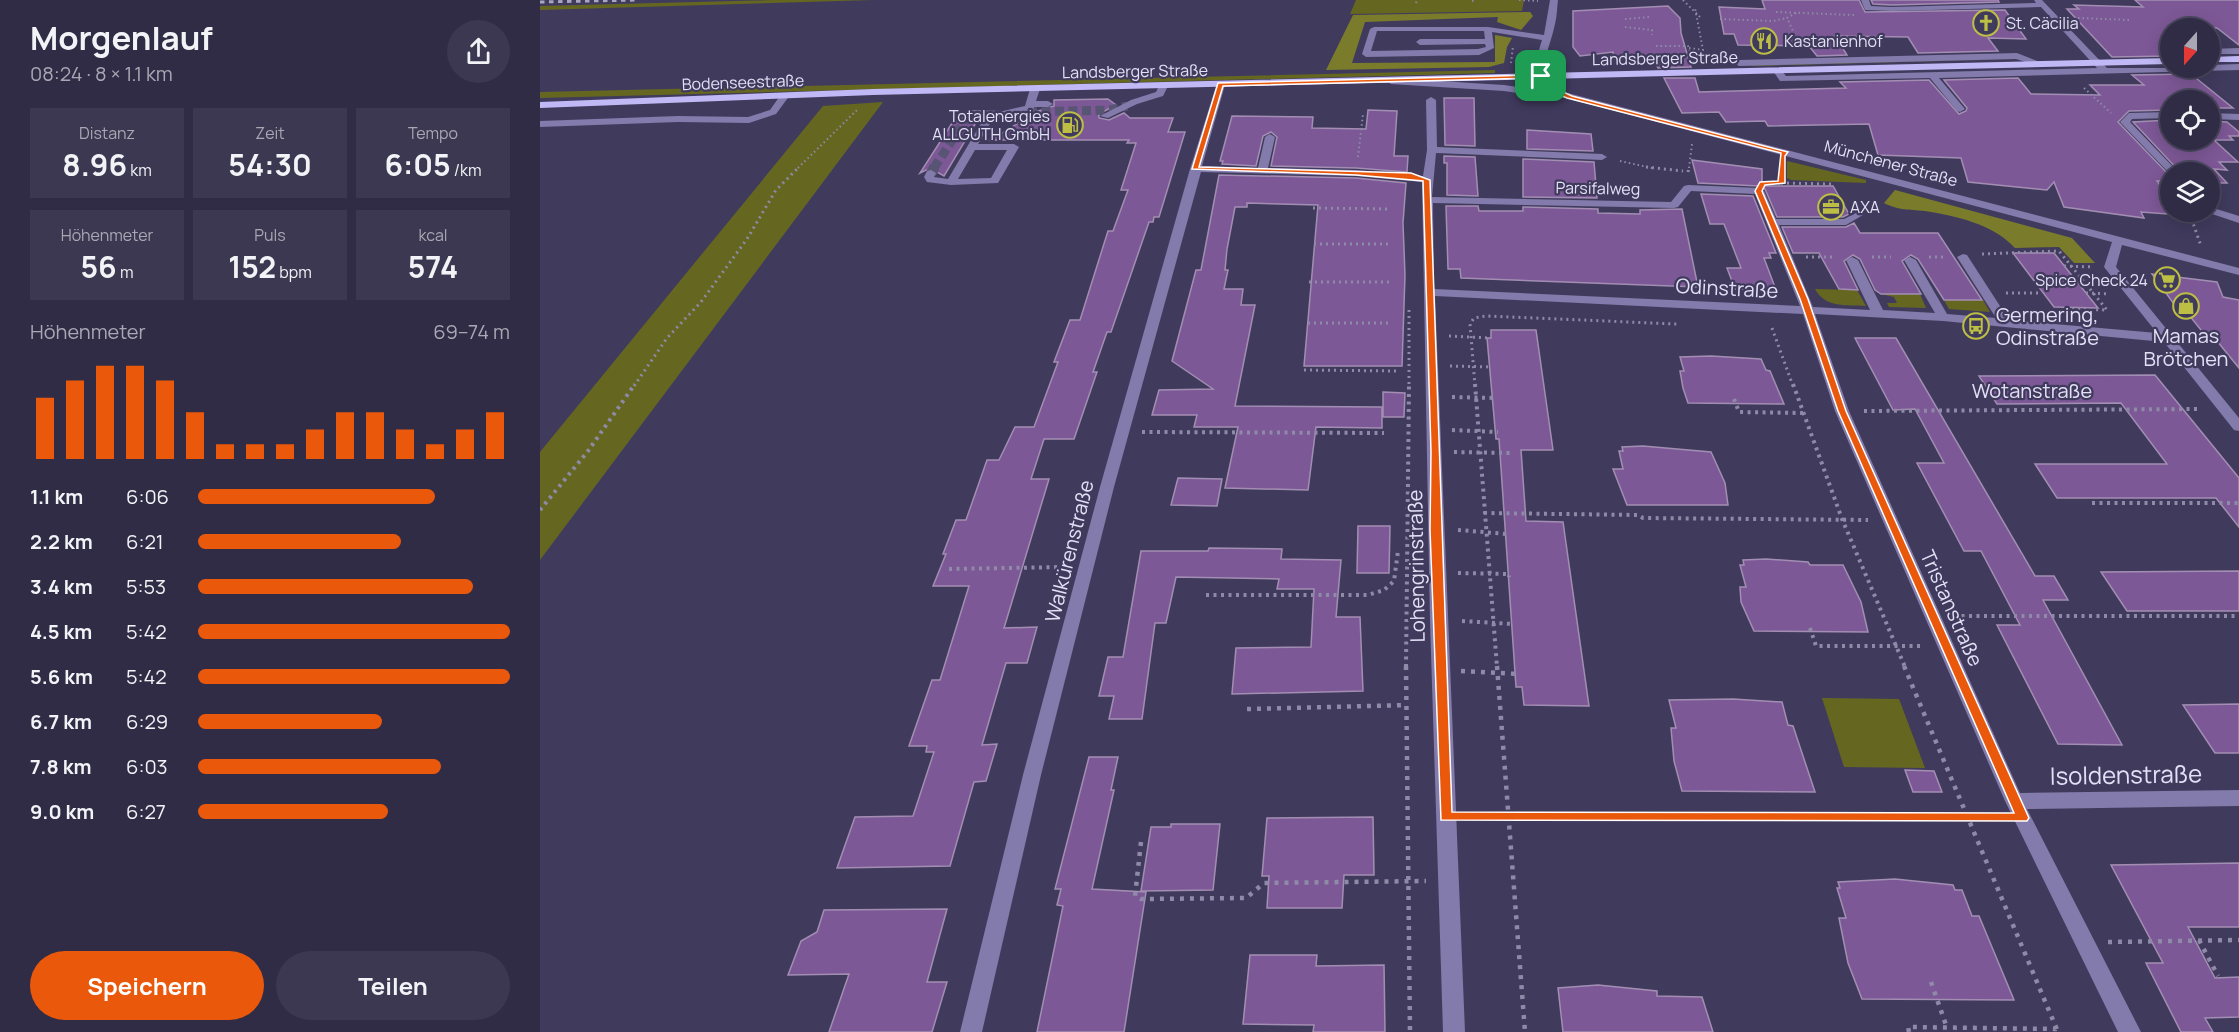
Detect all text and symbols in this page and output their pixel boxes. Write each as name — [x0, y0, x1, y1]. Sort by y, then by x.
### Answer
church icon: St. Cäcilia — [1971, 8, 2001, 38]
place label: St. Cäcilia — [2006, 12, 2079, 34]
text: Morgenlauf — [30, 15, 213, 60]
north arrow — [2160, 18, 2220, 78]
map controls — [2160, 18, 2220, 222]
button: share — [447, 20, 510, 83]
restaurant icon: Kastanienhof — [1749, 26, 1779, 56]
place label: Kastanienhof — [1784, 30, 1883, 52]
street label: Landsberger Straße — [1592, 46, 1738, 70]
pin — [1515, 50, 1566, 101]
street label: Landsberger Straße — [1062, 59, 1208, 83]
icon: arrive — [1524, 59, 1557, 92]
text: 08:24 · 8 × 1.1 km — [30, 60, 173, 87]
street label: Bodenseestraße — [681, 69, 805, 95]
button: locate — [2160, 90, 2220, 150]
place label: Totalenergies ALLGUTH GmbH — [932, 105, 1050, 145]
fuel station icon: Totalenergies ALLGUTH GmbH — [1055, 110, 1085, 140]
text: Distanz — [79, 122, 135, 144]
text: Zeit — [255, 122, 285, 144]
text: Tempo — [408, 122, 458, 144]
street label: Münchener Straße — [1822, 135, 1960, 191]
text: 8.96 — [62, 144, 127, 185]
text: 54:30 — [228, 144, 312, 185]
text: 6:05 — [384, 144, 451, 185]
text: km — [127, 159, 152, 181]
text: /km — [451, 159, 482, 181]
button: layers — [2160, 162, 2220, 222]
street label: Parsifalweg — [1556, 176, 1640, 200]
office icon: AXA — [1816, 192, 1846, 222]
place label: AXA — [1850, 196, 1880, 218]
text: Höhenmeter — [61, 224, 153, 246]
text: Puls — [254, 224, 286, 246]
text: kcal — [418, 224, 448, 246]
text: 56 — [80, 246, 117, 287]
text: 152 — [228, 246, 276, 287]
text: 574 — [408, 246, 458, 287]
text: m — [117, 261, 134, 283]
text: bpm — [276, 261, 312, 283]
supermarket icon: Spice Check 24 — [2152, 265, 2182, 295]
place label: Spice Check 24 — [2035, 269, 2148, 291]
street label: Odinstraße — [1675, 272, 1779, 304]
shop icon: Mamas Brötchen — [2171, 291, 2201, 321]
place label: Germering, Odinstraße — [1996, 301, 2099, 351]
bus stop icon: Germering, Odinstraße — [1961, 311, 1991, 341]
text: Höhenmeter — [30, 318, 146, 345]
text: 69–74 m — [433, 318, 510, 345]
place label: Mamas Brötchen — [2144, 322, 2228, 372]
street label: Wotanstraße — [1972, 377, 2092, 404]
street label: Walkürenstraße — [1038, 477, 1100, 625]
text: 1.1 km — [30, 483, 83, 510]
text: 6:06 — [126, 483, 169, 510]
street label: Lohengrinstraße — [1401, 489, 1431, 643]
text: 2.2 km — [30, 528, 93, 555]
text: 6:21 — [126, 528, 164, 555]
street label: Tristanstraße — [1914, 546, 1990, 670]
text: 3.4 km — [30, 573, 93, 600]
text: 5:53 — [126, 573, 166, 600]
text: 4.5 km — [30, 618, 92, 645]
text: 5:42 — [126, 618, 167, 645]
text: 5.6 km — [30, 663, 93, 690]
text: 5:42 — [126, 663, 167, 690]
text: 6.7 km — [30, 708, 92, 735]
text: 6:29 — [126, 708, 168, 735]
text: 7.8 km — [30, 753, 91, 780]
text: 6:03 — [126, 753, 168, 780]
street label: Isoldenstraße — [2050, 756, 2202, 792]
text: 9.0 km — [30, 798, 94, 825]
text: 6:27 — [126, 798, 166, 825]
button: Speichern — [30, 951, 264, 1020]
button: Teilen — [276, 951, 510, 1020]

